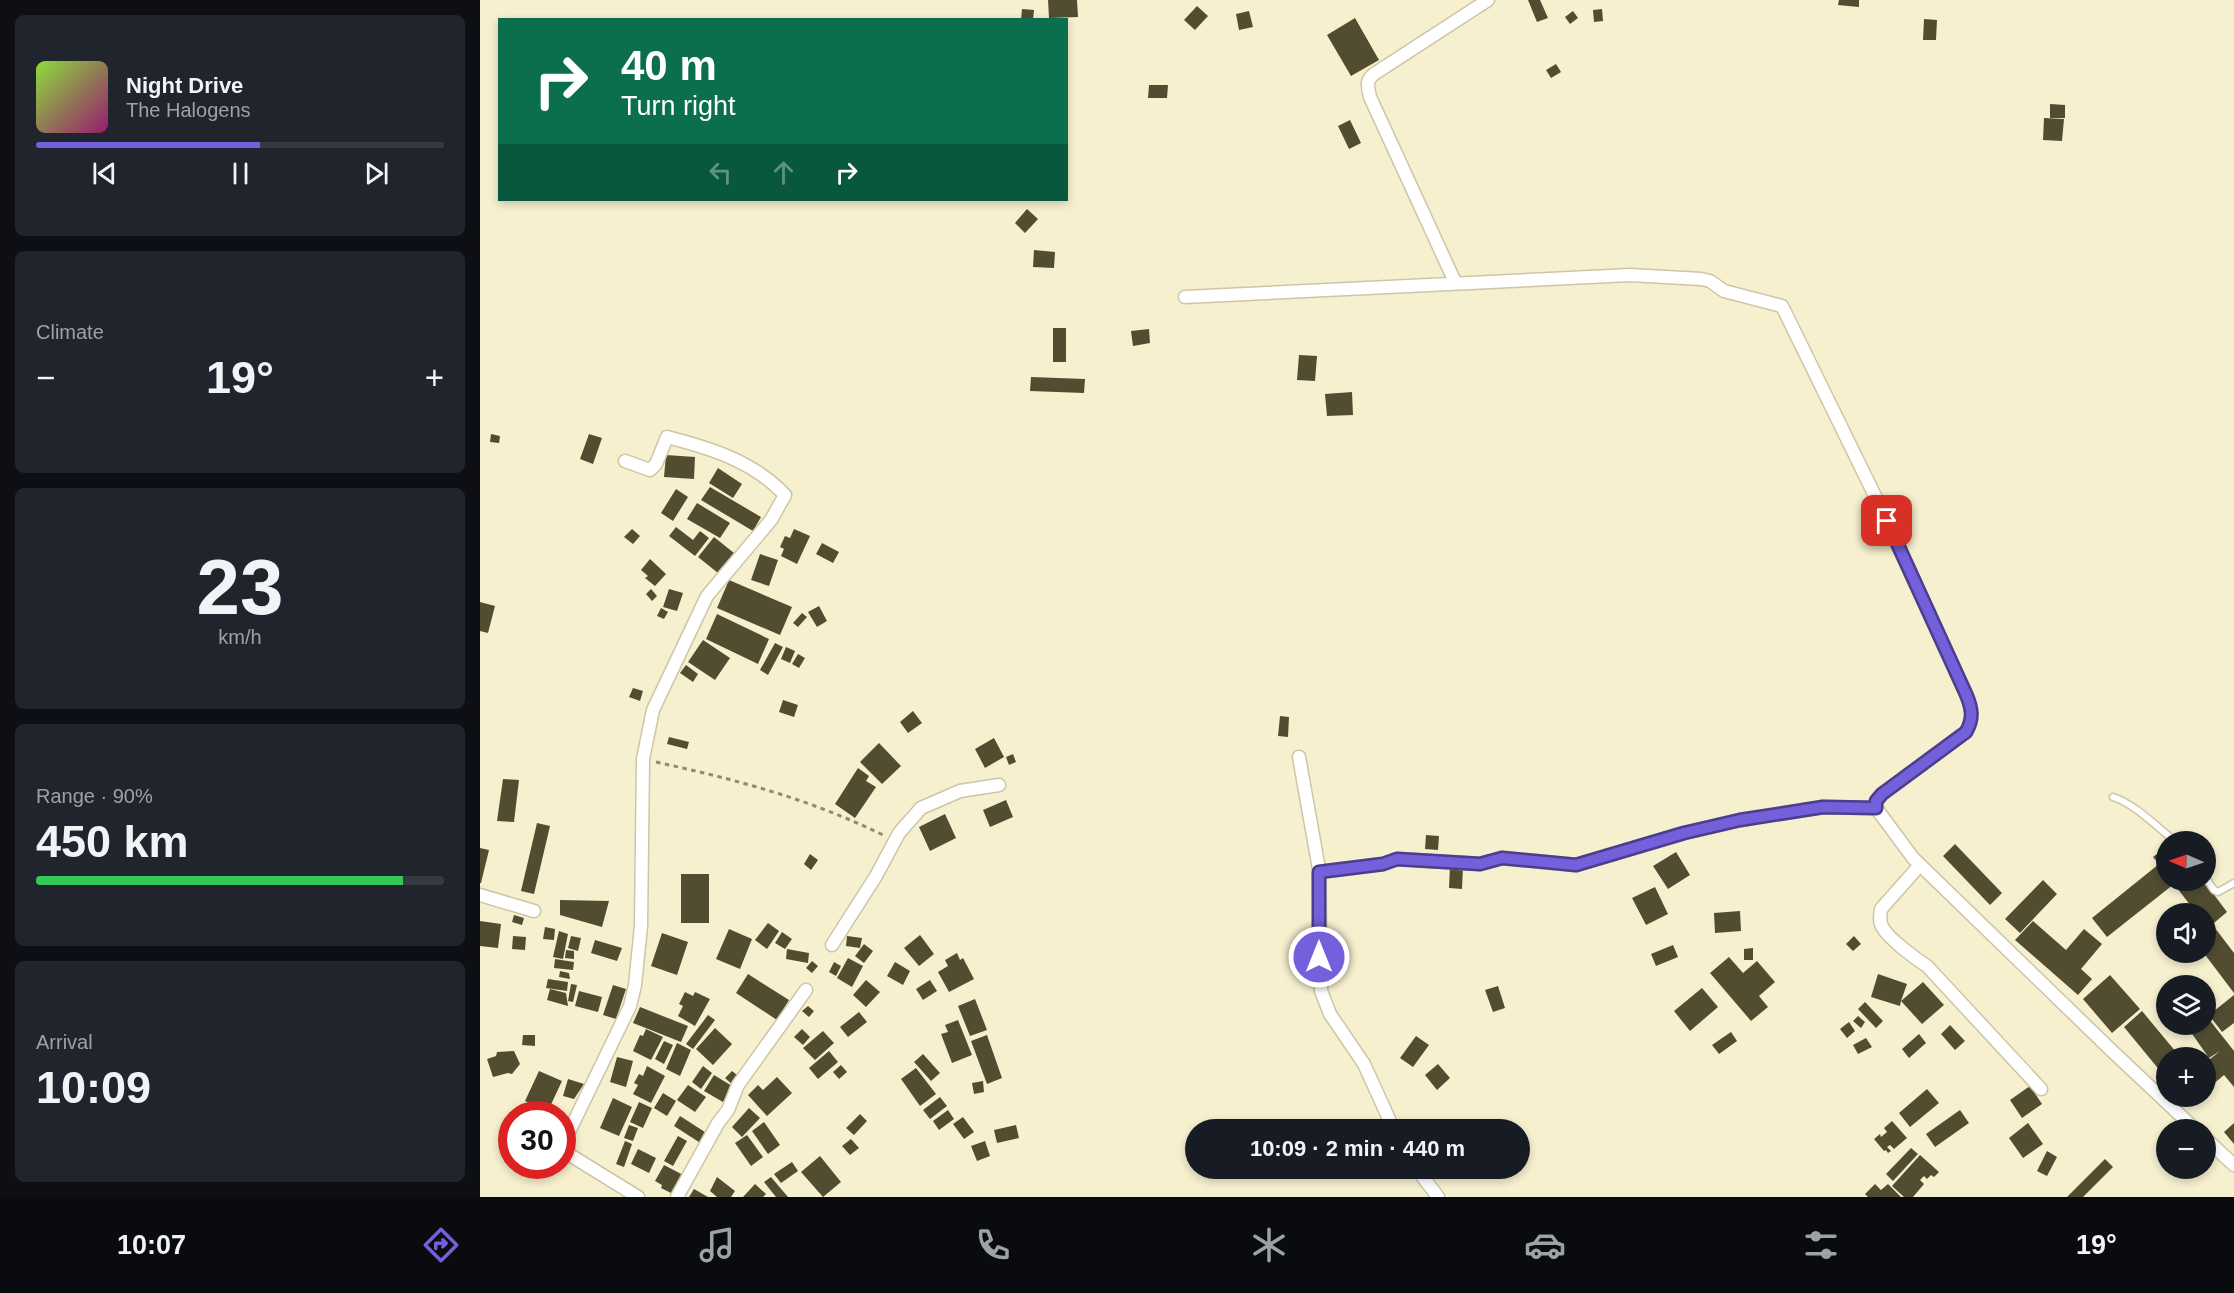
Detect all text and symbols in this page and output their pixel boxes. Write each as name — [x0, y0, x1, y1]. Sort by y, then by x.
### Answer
icon: right — [522, 42, 600, 120]
text: 40 m — [621, 42, 717, 89]
text: Night Drive — [126, 73, 243, 98]
text: Turn right — [621, 91, 736, 121]
text: The Halogens — [126, 99, 251, 121]
icon: left — [704, 156, 737, 189]
icon: ahead — [767, 156, 800, 189]
icon: right — [830, 156, 863, 189]
icon: previous — [88, 157, 121, 190]
icon: pause — [224, 157, 257, 190]
icon: next — [360, 157, 393, 190]
text: Climate — [36, 321, 104, 343]
text: 19° — [206, 352, 274, 403]
text: − — [36, 359, 55, 396]
text: + — [425, 359, 444, 396]
pin — [1861, 495, 1912, 546]
icon: arrive — [1870, 504, 1903, 537]
text: 23 — [197, 543, 283, 631]
text: km/h — [218, 626, 262, 648]
text: Range · 90% — [36, 785, 153, 807]
text: 450 km — [36, 816, 189, 867]
north arrow — [2156, 831, 2216, 891]
map controls — [2156, 831, 2216, 1179]
button: sound — [2156, 903, 2216, 963]
position arrow — [1287, 925, 1351, 989]
button: layers — [2156, 975, 2216, 1035]
text: Arrival — [36, 1031, 93, 1053]
button: + — [2156, 1047, 2216, 1107]
text: 10:09 — [36, 1062, 151, 1113]
speed limit sign: 30 — [498, 1101, 576, 1179]
button: − — [2156, 1119, 2216, 1179]
text: 10:09 · 2 min · 440 m — [1250, 1136, 1465, 1161]
icon: directions — [420, 1224, 462, 1266]
icon: music — [696, 1224, 738, 1266]
icon: phone — [972, 1224, 1014, 1266]
icon: climate — [1248, 1224, 1290, 1266]
icon: car — [1524, 1224, 1566, 1266]
icon: filters — [1800, 1224, 1842, 1266]
text: 10:07 — [117, 1230, 186, 1260]
text: 19° — [2076, 1230, 2117, 1260]

